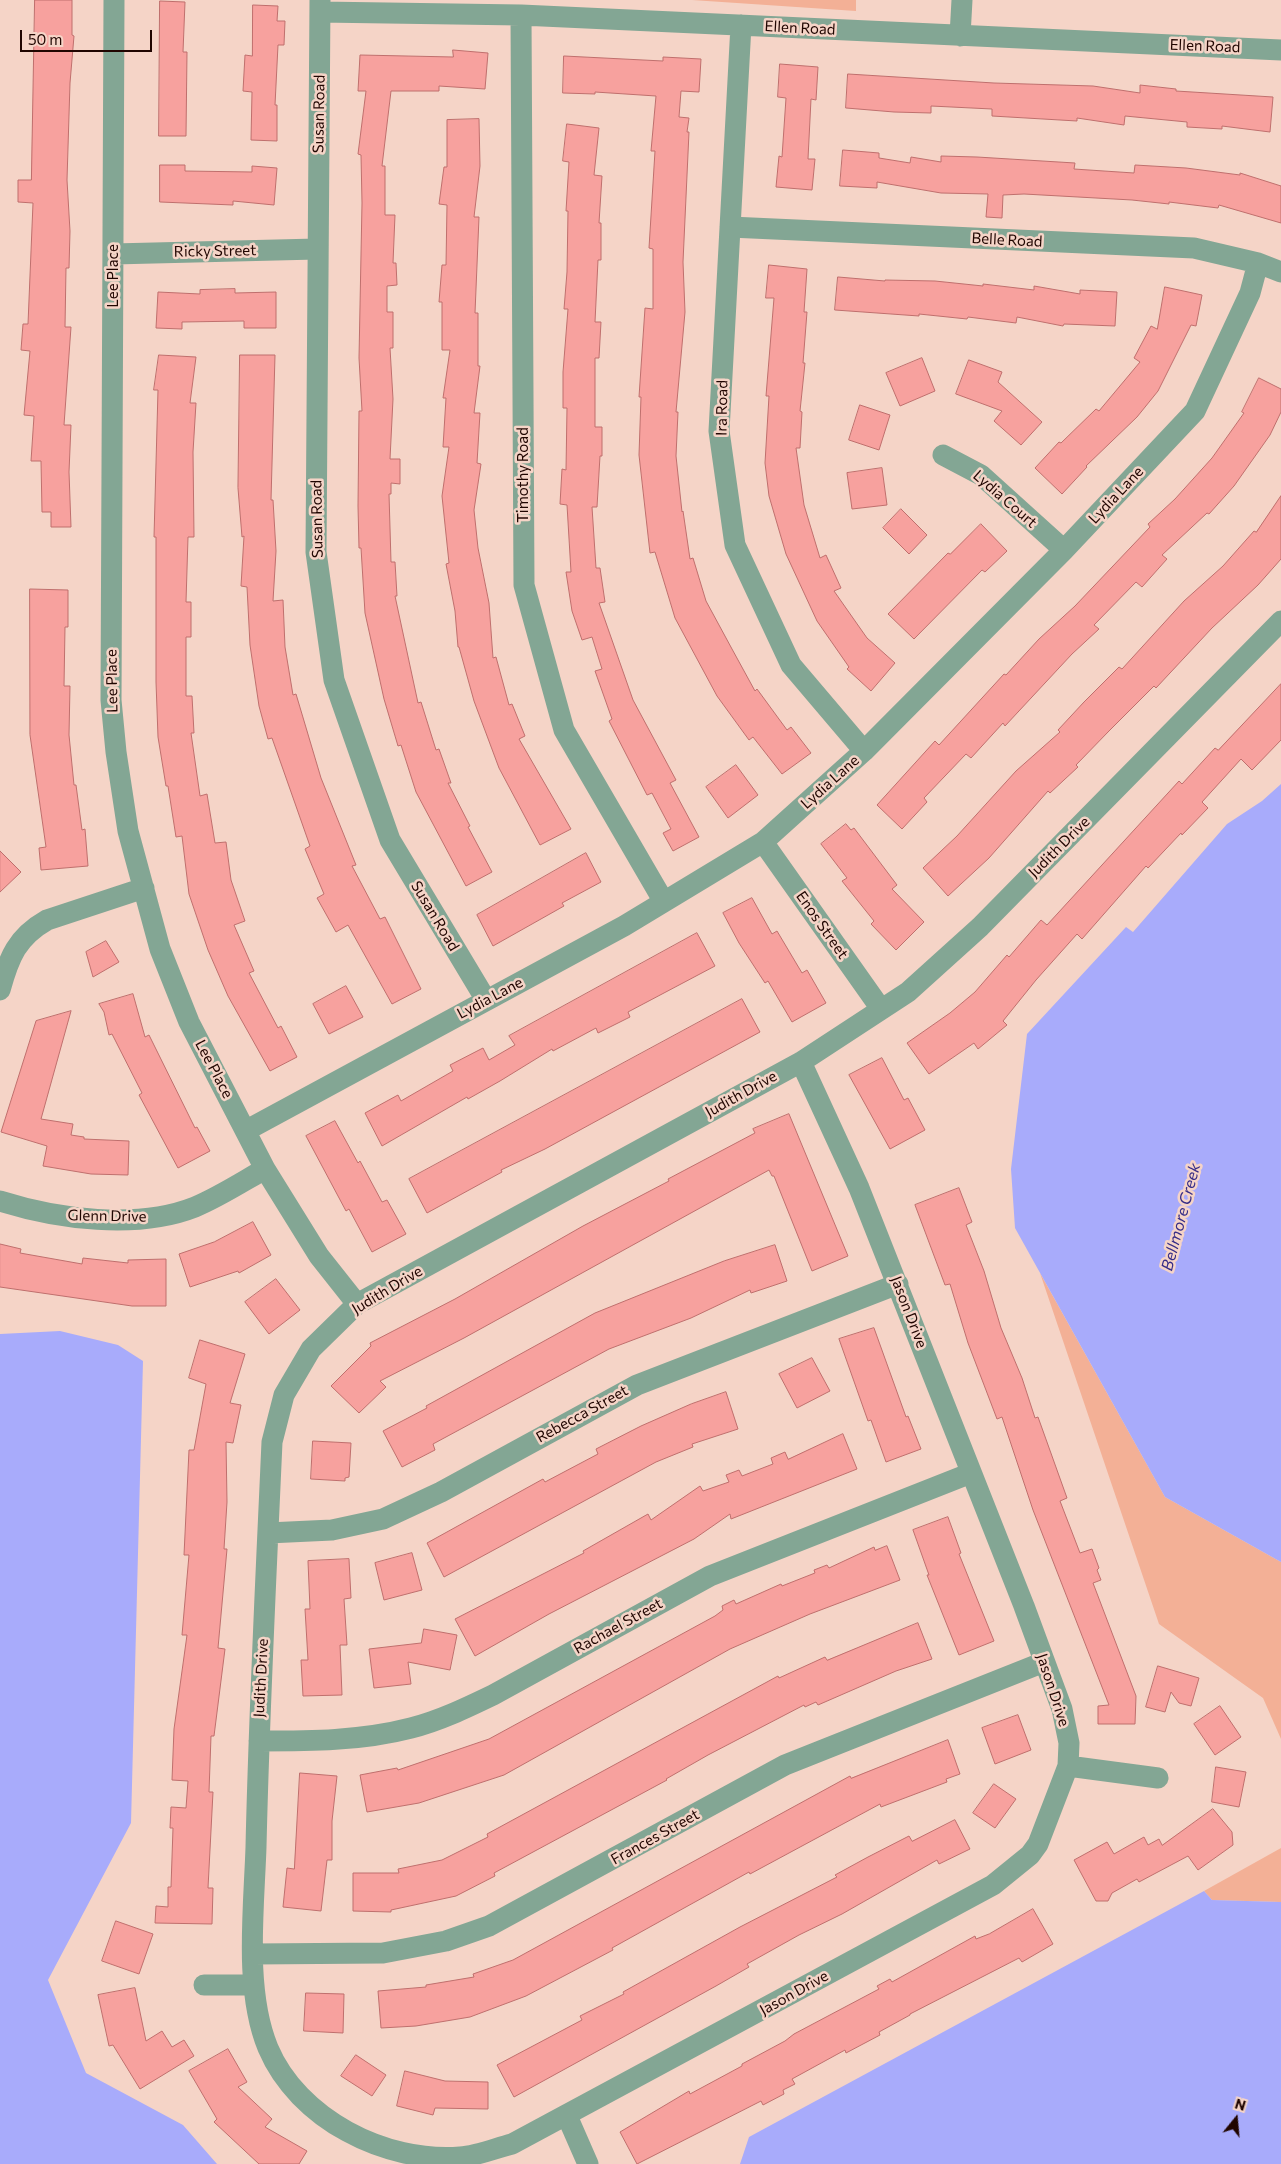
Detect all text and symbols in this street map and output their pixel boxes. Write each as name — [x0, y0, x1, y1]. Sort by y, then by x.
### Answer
street label: Ellen Road — [764, 17, 836, 39]
scale bar — [22, 20, 155, 52]
text: 50 m — [28, 30, 62, 48]
street label: Ellen Road — [1169, 36, 1241, 56]
street label: Susan Road — [309, 75, 329, 153]
street label: Belle Road — [971, 229, 1043, 251]
street label: Ricky Street — [174, 241, 256, 261]
street label: Lee Place — [104, 244, 122, 308]
street label: Ira Road — [713, 380, 731, 436]
street label: Timothy Road — [514, 427, 532, 523]
street label: Lydia Lane — [1085, 463, 1147, 527]
street label: Lydia Court — [969, 466, 1041, 532]
street label: Susan Road — [307, 480, 327, 558]
street label: Lee Place — [102, 649, 122, 713]
street label: Lydia Lane — [797, 751, 863, 813]
street label: Judith Drive — [1025, 813, 1093, 881]
street label: Susan Road — [407, 878, 463, 954]
street label: Enos Street — [792, 888, 852, 962]
street label: Lydia Lane — [454, 973, 526, 1023]
street label: Lee Place — [191, 1037, 237, 1101]
street label: Judith Drive — [702, 1067, 780, 1121]
water label: Bellmore Creek — [1157, 1161, 1205, 1273]
street label: Glenn Drive — [67, 1206, 147, 1226]
street label: Judith Drive — [348, 1262, 426, 1318]
street label: Jason Drive — [887, 1273, 931, 1351]
street label: Rebecca Street — [533, 1381, 631, 1447]
street label: Rachael Street — [570, 1594, 666, 1658]
street label: Judith Drive — [250, 1638, 272, 1718]
street label: Jason Drive — [1033, 1651, 1073, 1729]
street label: Frances Street — [608, 1805, 702, 1869]
street label: Jason Drive — [757, 1967, 831, 2019]
north arrow — [1211, 2094, 1261, 2144]
text: N — [1233, 2095, 1248, 2114]

